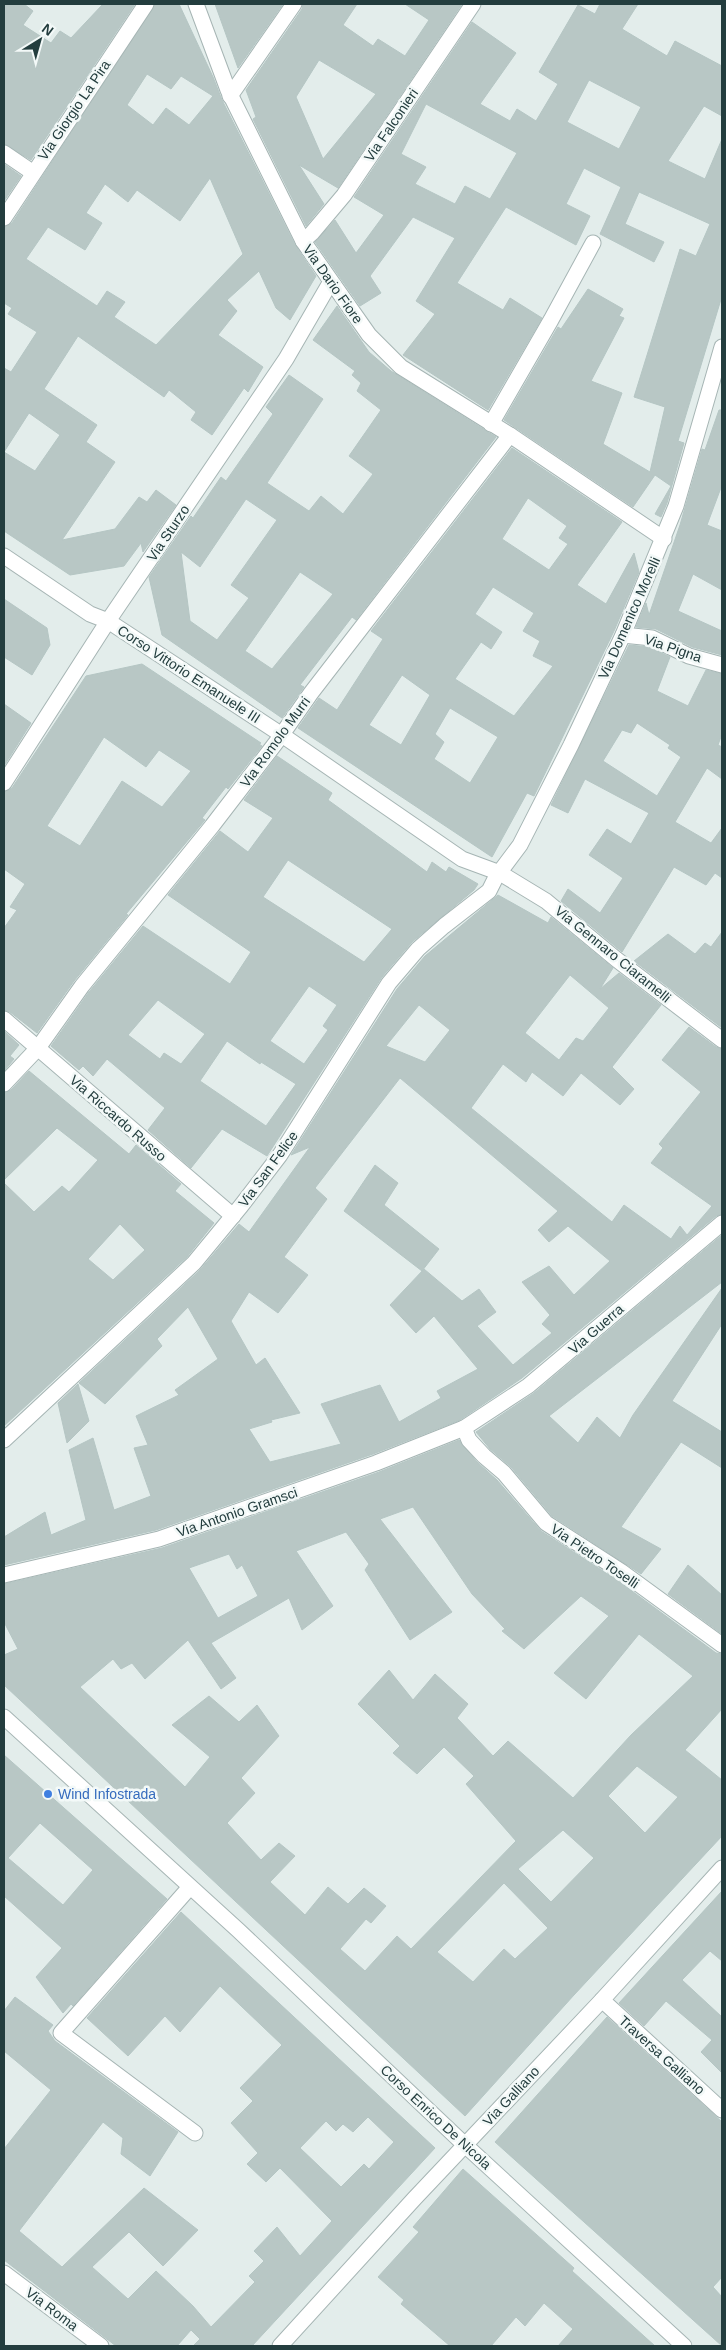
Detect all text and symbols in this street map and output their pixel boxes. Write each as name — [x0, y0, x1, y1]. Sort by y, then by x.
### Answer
north arrow — [15, 15, 65, 65]
text: N — [39, 20, 57, 39]
street label: Via Giorgio La Pira — [35, 57, 114, 163]
street label: Via Falconieri — [361, 85, 421, 165]
street label: Via Dario Fiore — [300, 241, 366, 327]
street label: Via Sturzo — [143, 502, 193, 564]
street label: Via Domenico Morelli — [595, 554, 663, 682]
street label: Corso Vittorio Emanuele III — [115, 622, 263, 726]
street label: Via Pigna — [642, 631, 704, 665]
street label: Via Romolo Murri — [237, 694, 313, 790]
street label: Via Gennaro Ciaramelli — [552, 902, 674, 1006]
street label: Via Riccardo Russo — [66, 1072, 170, 1164]
street label: Via San Felice — [235, 1128, 301, 1210]
street label: Via Guerra — [565, 1301, 627, 1357]
street label: Via Antonio Gramsci — [175, 1484, 299, 1540]
street label: Via Pietro Toselli — [548, 1521, 642, 1591]
place label: Wind Infostrada — [58, 1786, 156, 1802]
marker: Wind Infostrada — [42, 1788, 54, 1800]
street label: Traversa Galliano — [616, 2012, 708, 2098]
street label: Corso Enrico De Nicola — [377, 2062, 495, 2173]
street label: Via Galliano — [479, 2063, 543, 2129]
street label: Via Roma — [23, 2284, 81, 2334]

